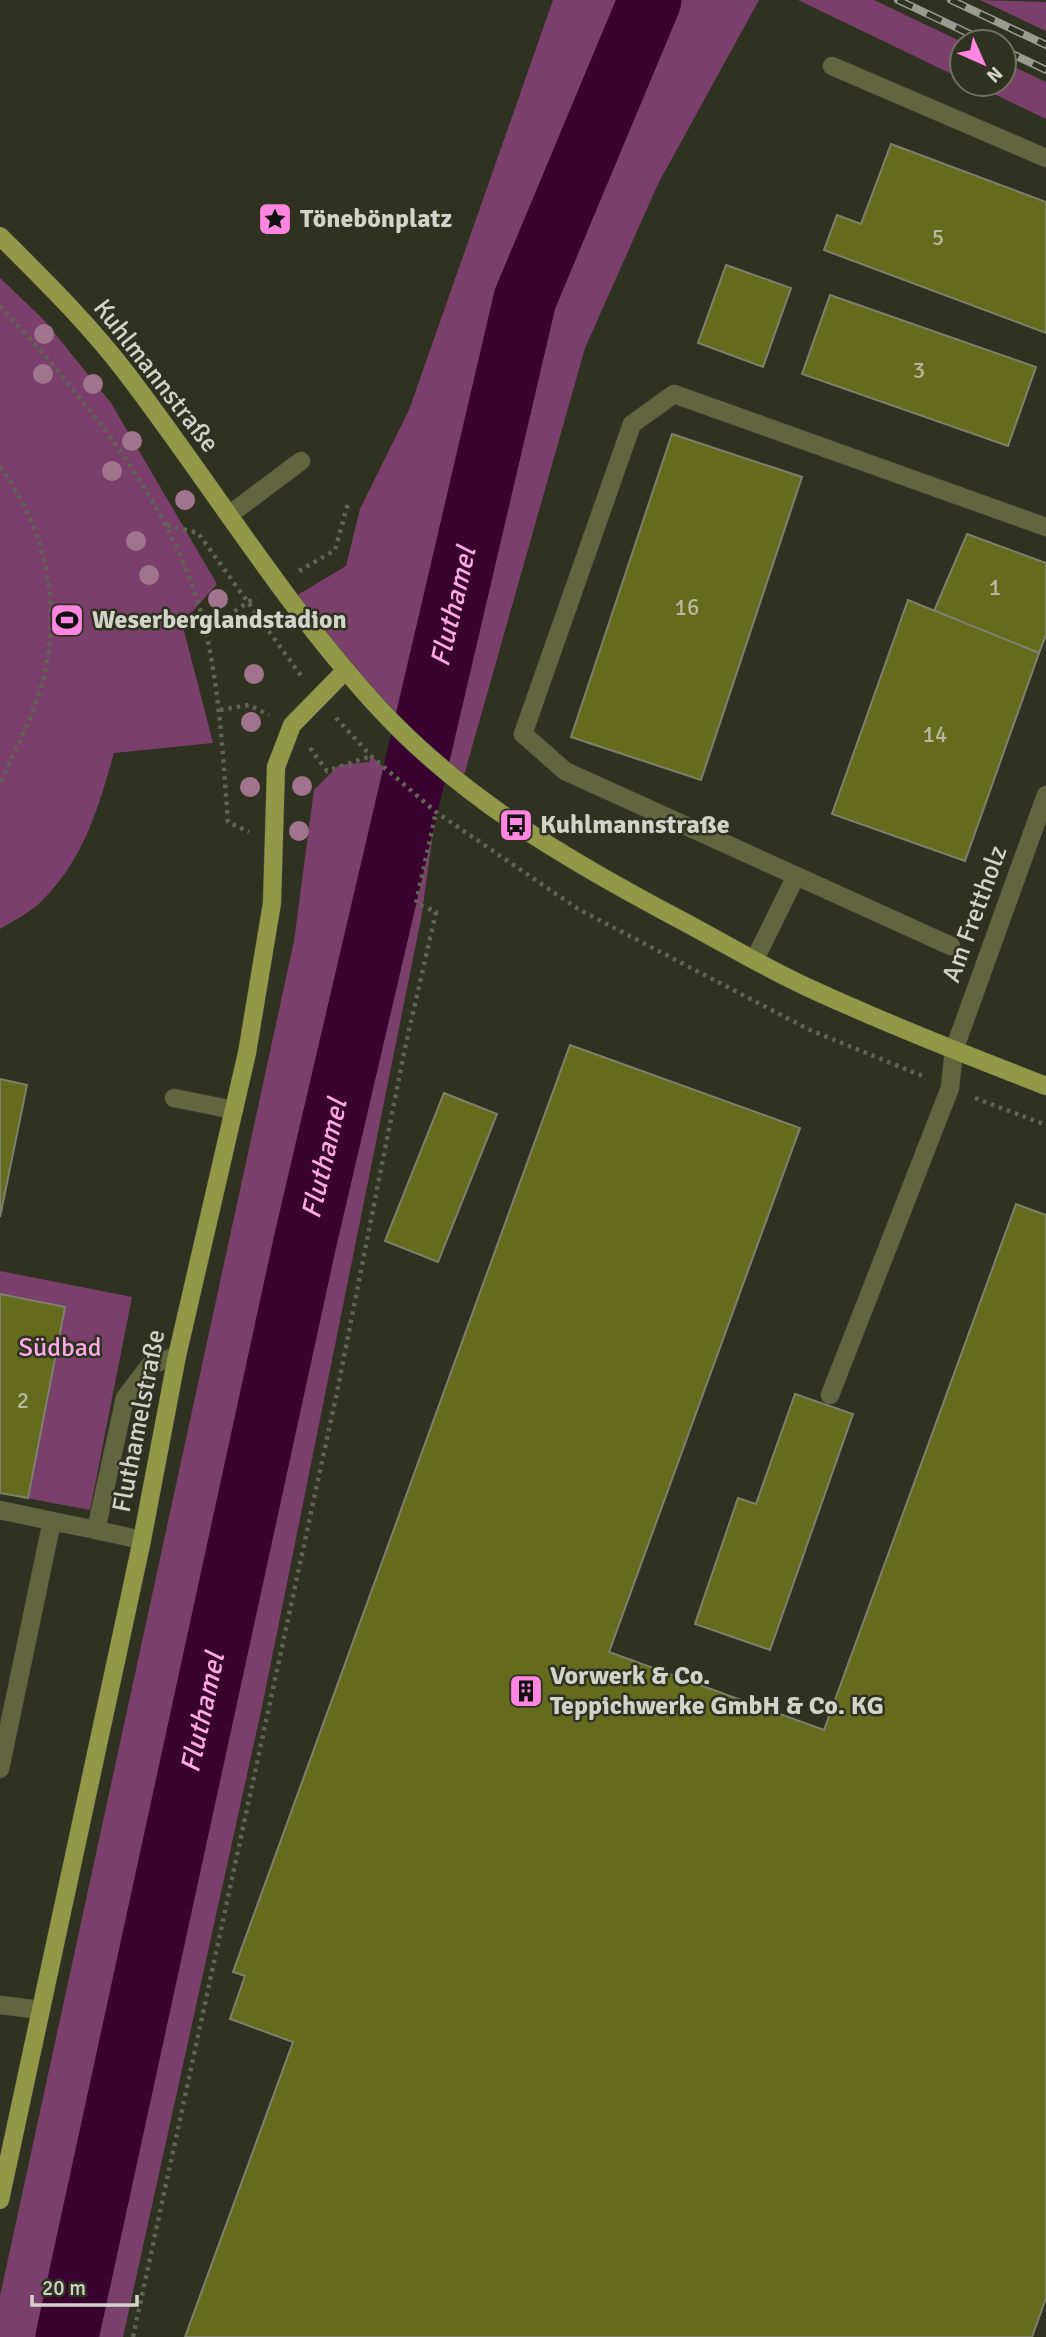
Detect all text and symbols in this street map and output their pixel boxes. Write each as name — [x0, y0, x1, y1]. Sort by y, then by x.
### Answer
north arrow — [948, 28, 1018, 98]
text: N — [981, 61, 1007, 87]
place icon: Tönebönplatz — [256, 200, 294, 238]
place label: Tönebönplatz — [300, 203, 453, 235]
house number: 5 — [932, 223, 944, 252]
street label: Kuhlmannstraße — [86, 293, 226, 459]
house number: 3 — [913, 356, 925, 385]
water label: Fluthamel — [423, 542, 484, 670]
house number: 1 — [989, 573, 1001, 602]
house number: 16 — [675, 593, 699, 622]
sports icon: Weserberglandstadion — [48, 601, 86, 639]
place label: Weserberglandstadion — [92, 604, 347, 636]
house number: 14 — [923, 720, 947, 749]
bus stop icon: Kuhlmannstraße — [497, 806, 535, 844]
place label: Kuhlmannstraße — [540, 809, 730, 841]
street label: Am Frettholz — [936, 841, 1014, 987]
water label: Fluthamel — [294, 1094, 355, 1222]
street label: Fluthamelstraße — [106, 1327, 172, 1515]
park label: Südbad — [18, 1332, 102, 1364]
house number: 2 — [17, 1386, 29, 1415]
water label: Fluthamel — [173, 1648, 233, 1776]
place label: Vorwerk & Co. Teppichwerke GmbH & Co. KG — [550, 1660, 884, 1722]
building icon: Vorwerk & Co. Teppichwerke GmbH & Co. KG — [507, 1672, 545, 1710]
scale bar — [32, 2264, 136, 2308]
text: 20 m — [42, 2275, 86, 2301]

